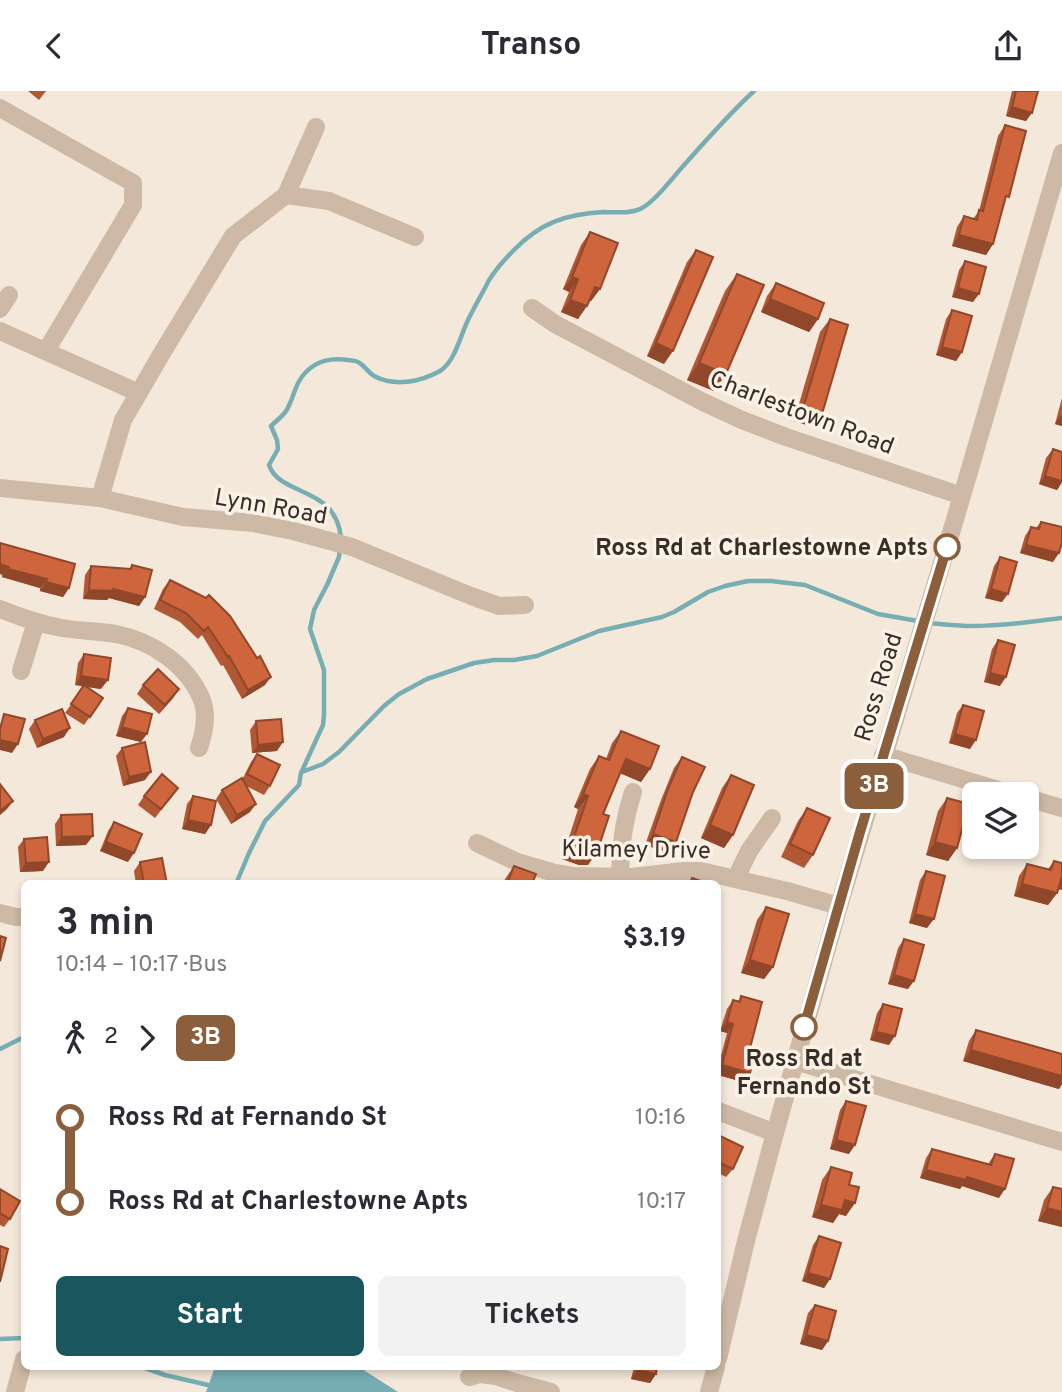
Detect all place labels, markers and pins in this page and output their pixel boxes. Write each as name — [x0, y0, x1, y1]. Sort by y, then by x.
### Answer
place label: Ross Rd at Charlestowne Apts — [595, 534, 928, 564]
marker: Ross Rd at Charlestowne Apts — [934, 534, 960, 560]
marker: Ross Rd at Fernando St — [791, 1014, 817, 1040]
place label: Ross Rd at Fernando St — [737, 1045, 871, 1103]

